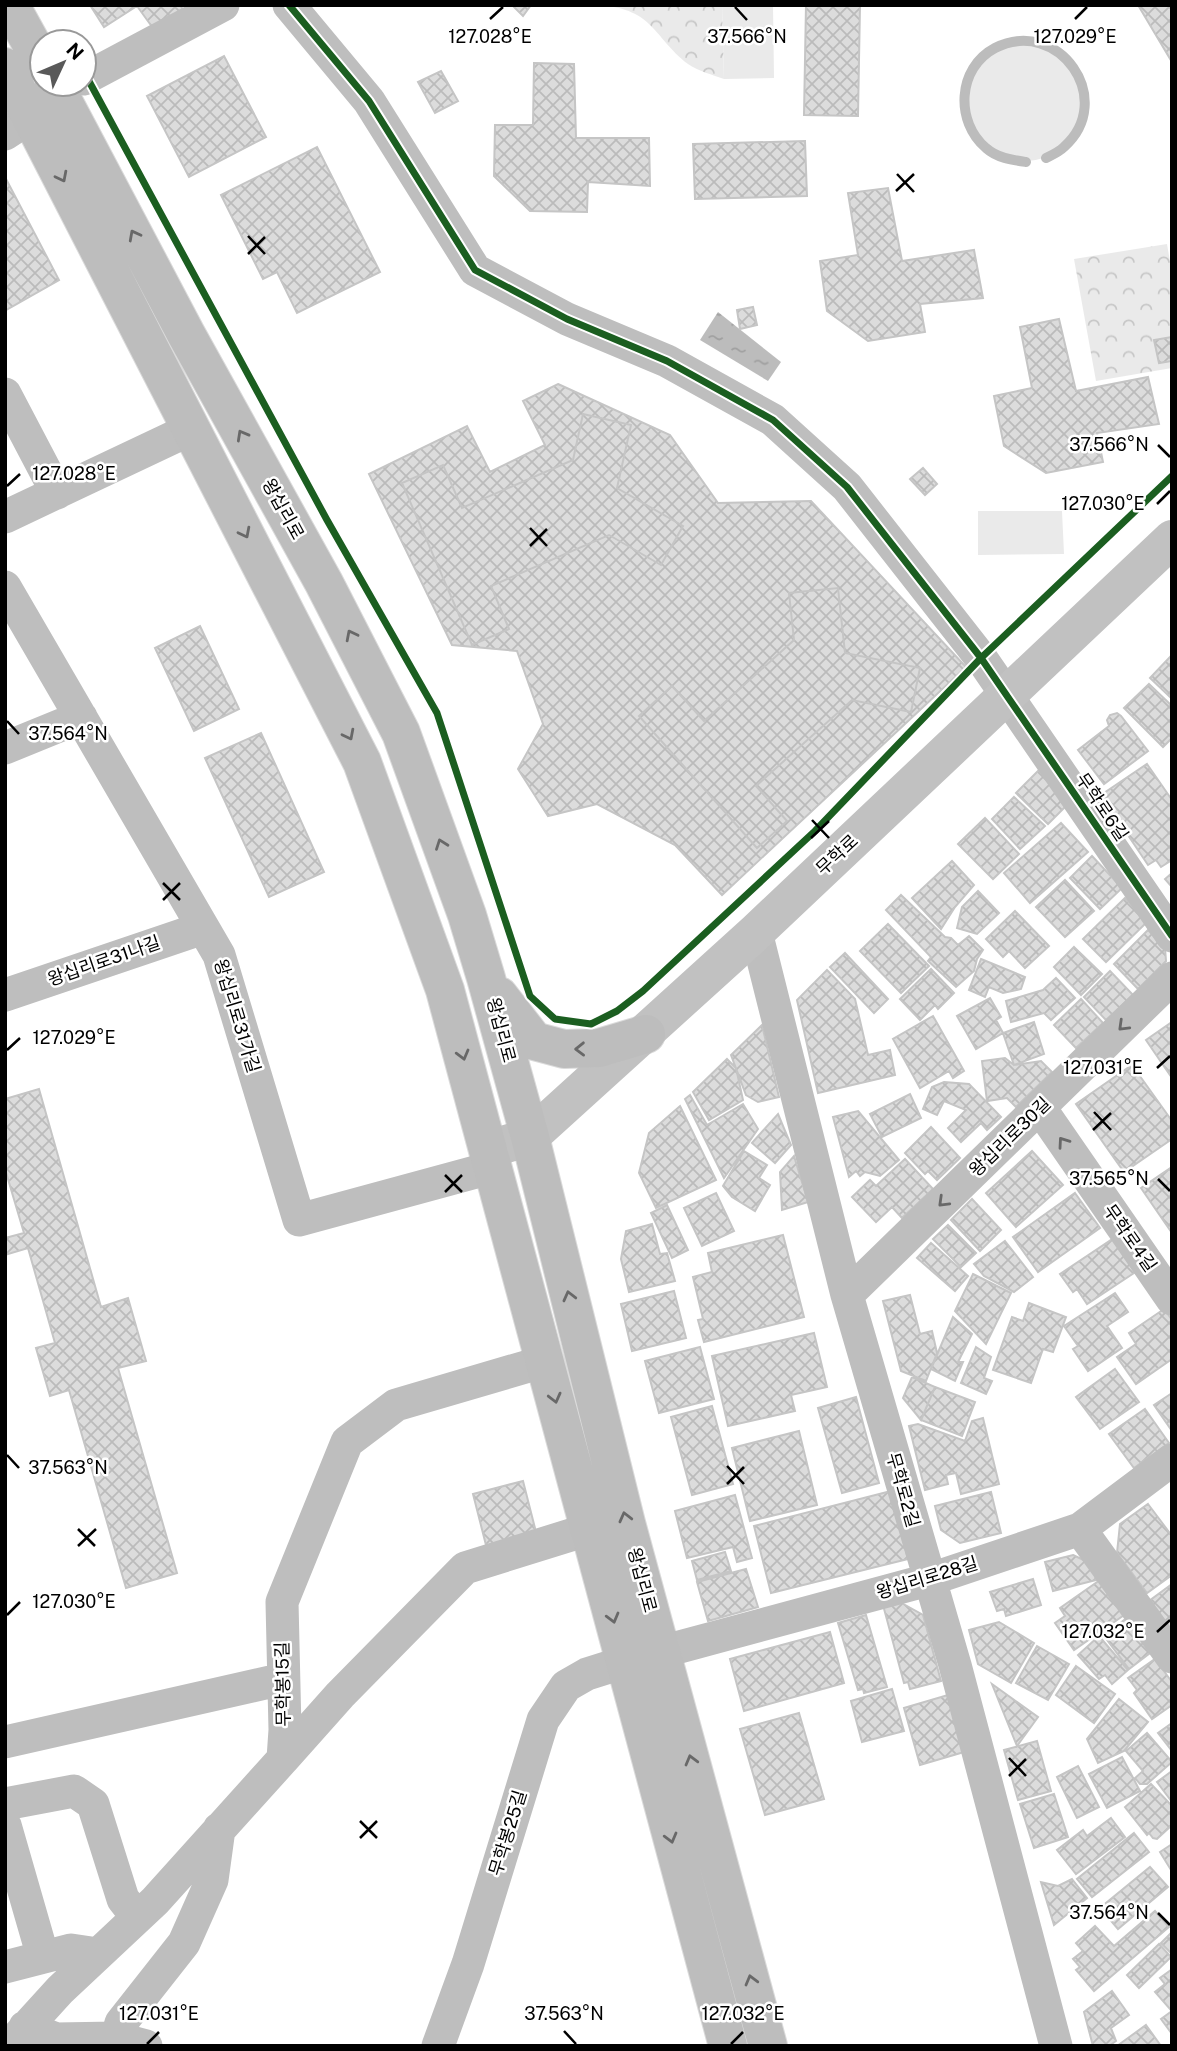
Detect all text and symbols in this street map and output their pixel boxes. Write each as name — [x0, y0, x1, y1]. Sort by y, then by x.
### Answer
text: 127.028°E — [448, 26, 532, 47]
text: 37.566°N — [707, 26, 787, 47]
text: 127.029°E — [1033, 26, 1117, 47]
north arrow — [28, 28, 98, 98]
text: N — [62, 38, 88, 64]
one-way arrow — [54, 170, 68, 182]
one-way arrow — [129, 230, 142, 242]
one-way arrow — [237, 430, 250, 443]
text: 37.566°N — [1069, 434, 1149, 455]
text: 127.028°E — [32, 463, 116, 484]
street label: 왕십리로 — [258, 475, 309, 543]
text: 127.030°E — [1061, 493, 1145, 514]
one-way arrow — [237, 526, 250, 538]
one-way arrow — [345, 630, 359, 642]
text: 37.564°N — [28, 723, 108, 744]
one-way arrow — [341, 728, 354, 740]
street label: 무학로6길 — [1072, 769, 1133, 845]
street label: 무학로 — [811, 830, 862, 879]
one-way arrow — [435, 838, 449, 850]
street label: 왕십리로31나길 — [45, 931, 163, 990]
street label: 왕십리로31가길 — [210, 956, 265, 1075]
street label: 왕십리로 — [483, 995, 520, 1065]
one-way arrow — [1118, 1017, 1131, 1030]
text: 127.029°E — [32, 1027, 116, 1048]
one-way arrow — [575, 1041, 586, 1056]
one-way arrow — [455, 1049, 469, 1061]
text: 127.031°E — [1063, 1057, 1143, 1078]
street label: 왕십리로30길 — [965, 1093, 1055, 1181]
one-way arrow — [1059, 1137, 1072, 1150]
text: 37.565°N — [1069, 1168, 1149, 1189]
one-way arrow — [939, 1194, 951, 1206]
street label: 무학로4길 — [1100, 1200, 1161, 1276]
one-way arrow — [563, 1291, 577, 1303]
one-way arrow — [547, 1392, 561, 1404]
street label: 무학로2길 — [883, 1450, 924, 1530]
text: 37.563°N — [28, 1457, 108, 1478]
one-way arrow — [619, 1511, 633, 1523]
street label: 왕십리로 — [624, 1545, 661, 1615]
street label: 왕십리로28길 — [873, 1552, 980, 1603]
text: 127.030°E — [32, 1591, 116, 1612]
one-way arrow — [605, 1612, 619, 1624]
text: 127.032°E — [1061, 1621, 1145, 1642]
street label: 무학봉15길 — [271, 1641, 294, 1727]
one-way arrow — [685, 1754, 699, 1766]
street label: 무학봉25길 — [485, 1787, 531, 1878]
one-way arrow — [663, 1831, 678, 1843]
text: 37.564°N — [1069, 1902, 1149, 1923]
one-way arrow — [744, 1974, 759, 1986]
text: 127.031°E — [119, 2003, 199, 2024]
text: 37.563°N — [524, 2003, 604, 2024]
text: 127.032°E — [701, 2003, 785, 2024]

